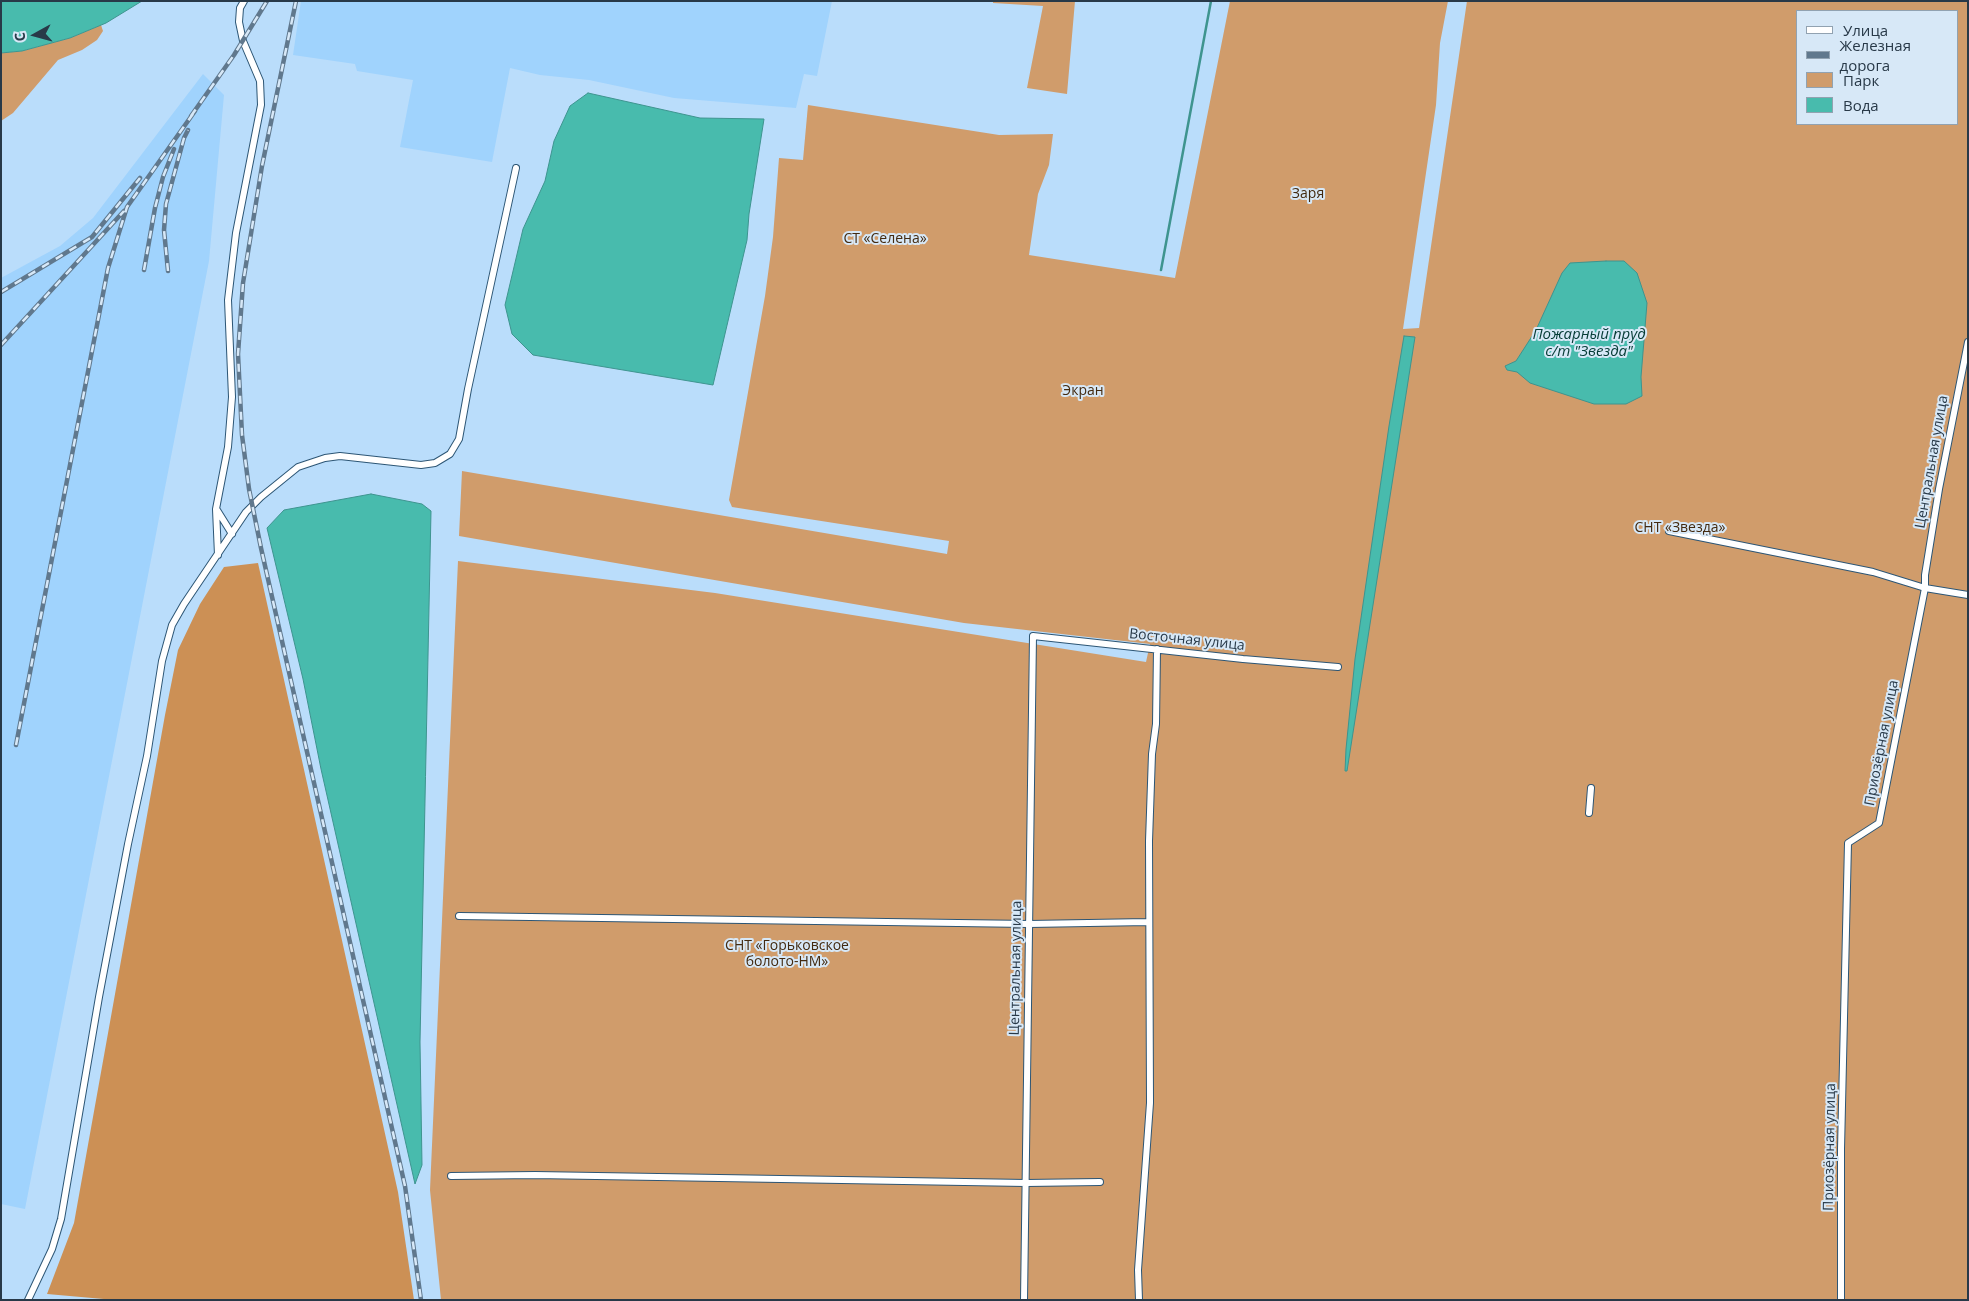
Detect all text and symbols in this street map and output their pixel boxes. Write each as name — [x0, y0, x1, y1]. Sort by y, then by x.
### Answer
north arrow — [10, 10, 60, 60]
legend — [1796, 10, 1959, 125]
text: Улица — [1843, 20, 1888, 40]
text: С — [10, 31, 30, 42]
text: Железная дорога — [1840, 35, 1911, 75]
text: Парк — [1843, 70, 1879, 90]
text: Вода — [1843, 95, 1879, 115]
park label: Заря — [1292, 186, 1324, 202]
park label: СТ «Селена» — [843, 231, 927, 247]
water label: Пожарный пруд с/т "Звезда" — [1532, 326, 1646, 361]
park label: Экран — [1062, 383, 1104, 399]
street label: Центральная улица — [1912, 394, 1952, 530]
park label: СНТ «Звезда» — [1634, 520, 1726, 536]
street label: Восточная улица — [1128, 626, 1246, 654]
street label: Приозёрная улица — [1862, 679, 1902, 807]
street label: Центральная улица — [1006, 900, 1026, 1036]
park label: СНТ «Горьковское болото-НМ» — [725, 938, 849, 970]
street label: Приозёрная улица — [1820, 1083, 1840, 1211]

